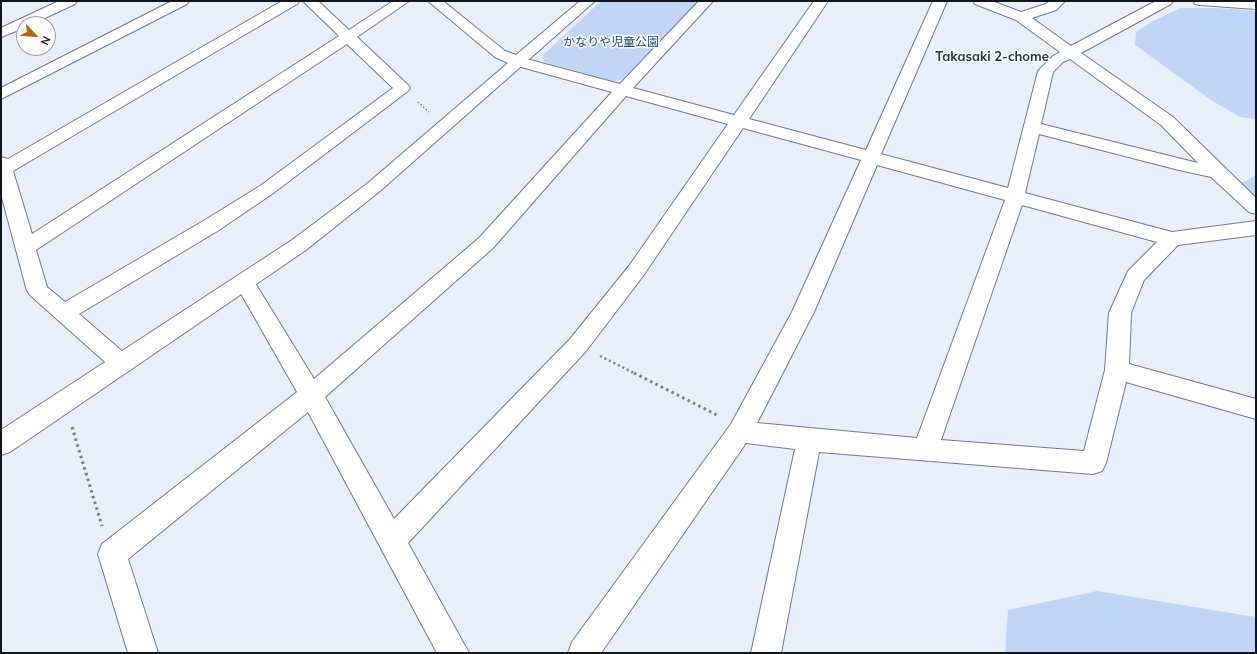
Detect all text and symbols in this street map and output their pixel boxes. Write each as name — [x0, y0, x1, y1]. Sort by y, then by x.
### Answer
north arrow — [16, 16, 56, 56]
text: N — [38, 34, 54, 48]
park label: かなりや児童公園 — [563, 35, 659, 49]
district label: Takasaki 2-chome — [935, 49, 1049, 65]

